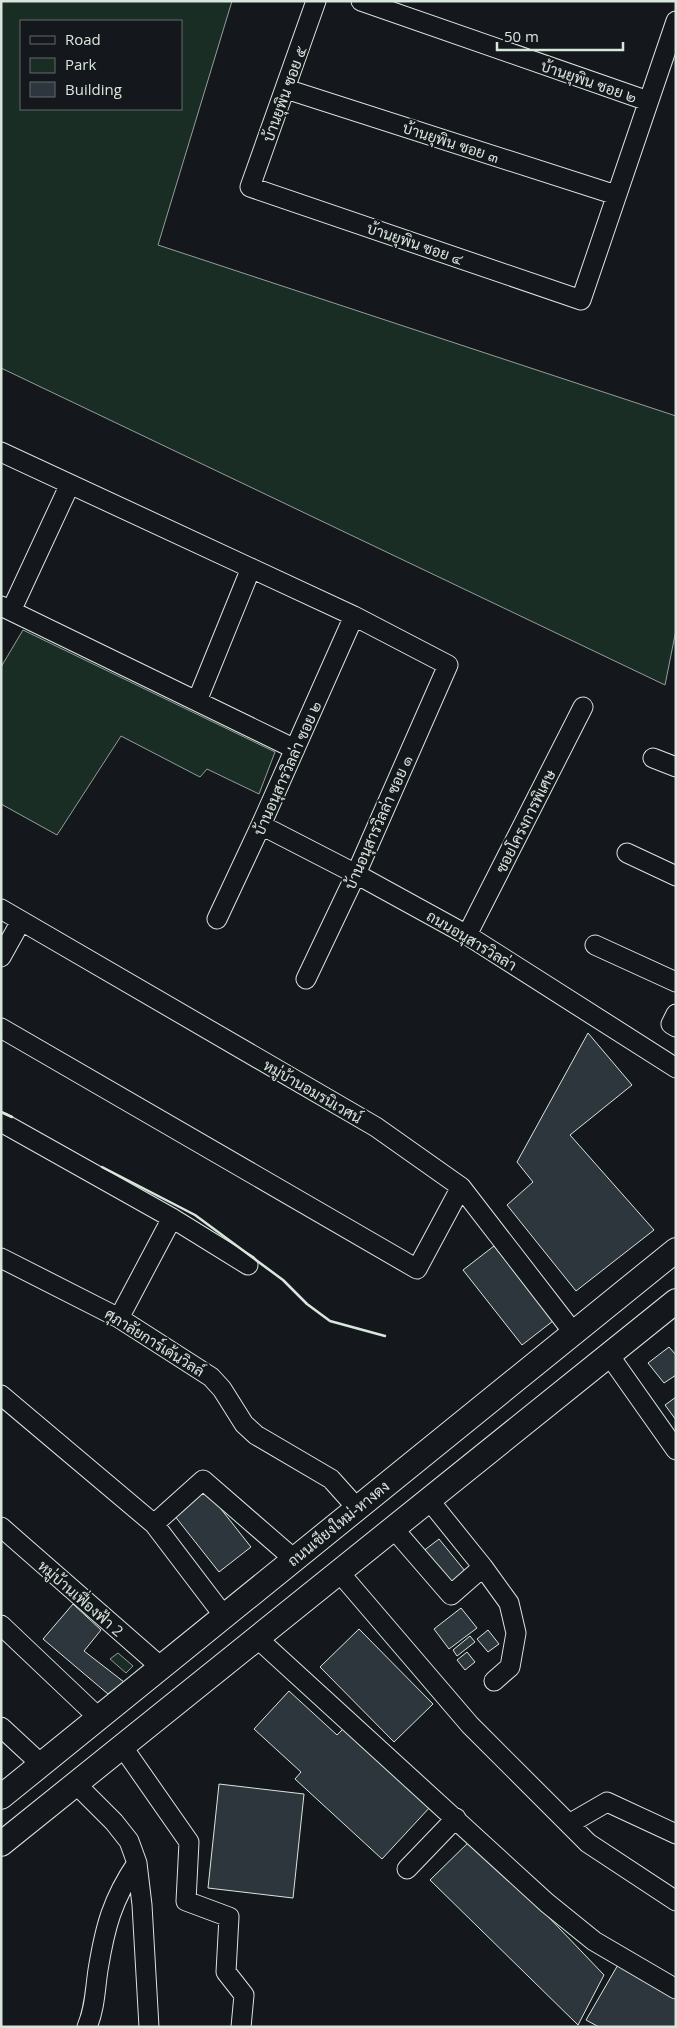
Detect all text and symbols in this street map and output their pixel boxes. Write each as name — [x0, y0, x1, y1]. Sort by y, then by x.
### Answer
legend — [20, 20, 182, 110]
scale bar — [497, 20, 623, 52]
text: 50 m — [504, 26, 539, 46]
text: Road — [65, 29, 101, 49]
street label: บ้านยุพิน ซอย ๕ — [257, 43, 313, 145]
text: Park — [65, 54, 96, 74]
street label: บ้านยุพิน ซอย ๒ — [538, 55, 640, 109]
text: Building — [65, 79, 122, 99]
street label: บ้านยุพิน ซอย ๓ — [400, 117, 502, 169]
street label: บ้านยุพิน ซอย ๔ — [364, 217, 466, 271]
street label: บ้านอนุสารวิลล่า ซอย ๒ — [248, 698, 327, 839]
street label: บ้านอนุสารวิลล่า ซอย ๑ — [339, 752, 418, 893]
street label: ซอยโครงการพิเศษ — [490, 765, 560, 876]
street label: ถนนอนุสารวิลล่า — [422, 905, 521, 976]
street label: หมู่บ้านอมรนิเวศน์ — [259, 1055, 366, 1128]
street label: ศุภาลัยการ์เด้นวิลล์ — [100, 1303, 209, 1382]
street label: ถนนเชียงใหม่-หางดง — [283, 1476, 393, 1570]
street label: หมู่บ้านเฟื่องฟ้า 2 — [33, 1552, 131, 1641]

